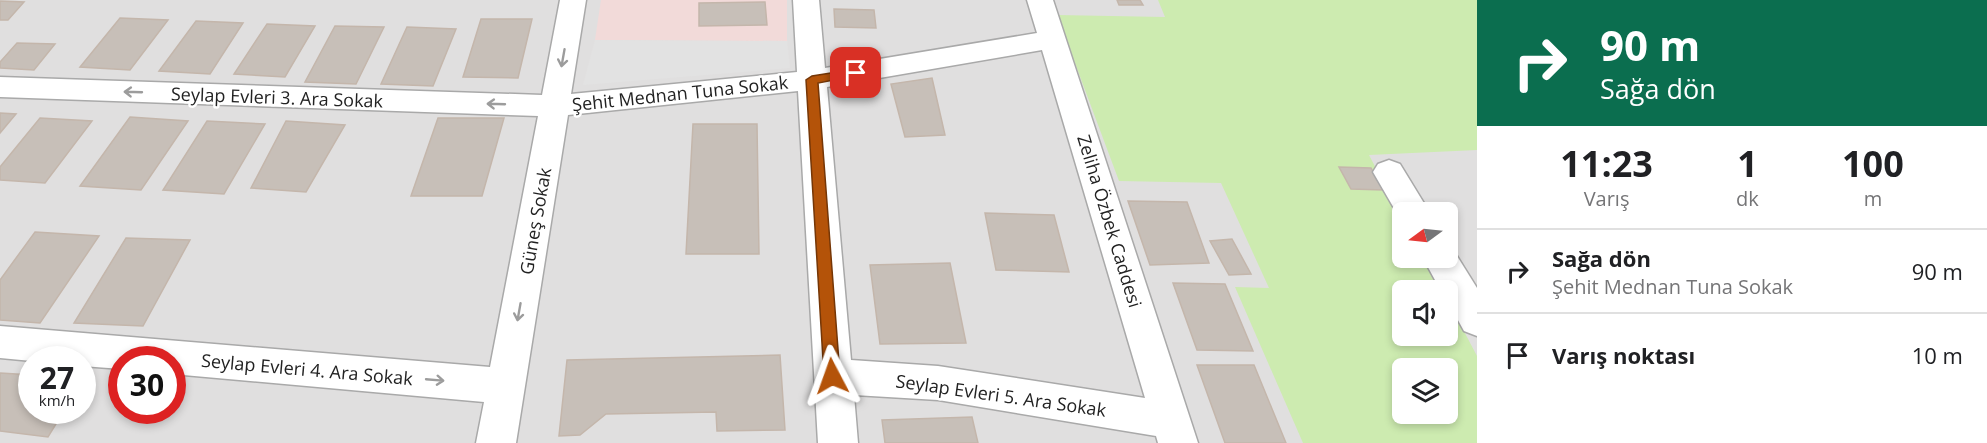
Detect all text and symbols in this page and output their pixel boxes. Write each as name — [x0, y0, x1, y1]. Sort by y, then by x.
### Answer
text: 90 m — [1600, 16, 1700, 73]
icon: right — [1501, 24, 1579, 102]
one-way arrow — [557, 47, 568, 67]
pin — [830, 47, 881, 98]
icon: arrive — [839, 56, 872, 89]
street label: Şehit Mednan Tuna Sokak — [571, 70, 790, 116]
text: Sağa dön — [1600, 70, 1716, 107]
street label: Seylap Evleri 3. Ara Sokak — [171, 81, 384, 113]
one-way arrow — [124, 86, 144, 97]
one-way arrow — [487, 98, 507, 110]
street label: Zeliha Özbek Caddesi — [1072, 132, 1148, 310]
text: 11:23 — [1560, 139, 1653, 188]
text: 1 — [1737, 139, 1758, 188]
text: 100 — [1842, 139, 1904, 188]
street label: Güneş Sokak — [514, 165, 556, 276]
text: Varış — [1584, 185, 1629, 212]
text: dk — [1736, 185, 1759, 212]
text: m — [1864, 185, 1882, 212]
north arrow — [1392, 202, 1458, 268]
map controls — [1392, 202, 1458, 424]
text: Sağa dön — [1552, 243, 1651, 273]
icon: right — [1501, 255, 1534, 288]
text: 90 m — [1912, 256, 1963, 286]
text: Şehit Mednan Tuna Sokak — [1552, 273, 1793, 300]
button: sound — [1392, 280, 1458, 346]
one-way arrow — [513, 301, 524, 321]
icon: arrive — [1501, 339, 1534, 372]
text: Varış noktası — [1552, 340, 1695, 370]
text: 10 m — [1912, 340, 1963, 370]
position arrow — [800, 344, 864, 408]
speed limit sign: 30 — [108, 346, 186, 424]
street label: Seylap Evleri 4. Ara Sokak — [200, 348, 414, 390]
text: 27 — [40, 357, 74, 398]
button: layers — [1392, 358, 1458, 424]
street label: Seylap Evleri 5. Ara Sokak — [894, 368, 1108, 422]
one-way arrow — [424, 375, 444, 386]
text: km/h — [39, 390, 75, 410]

